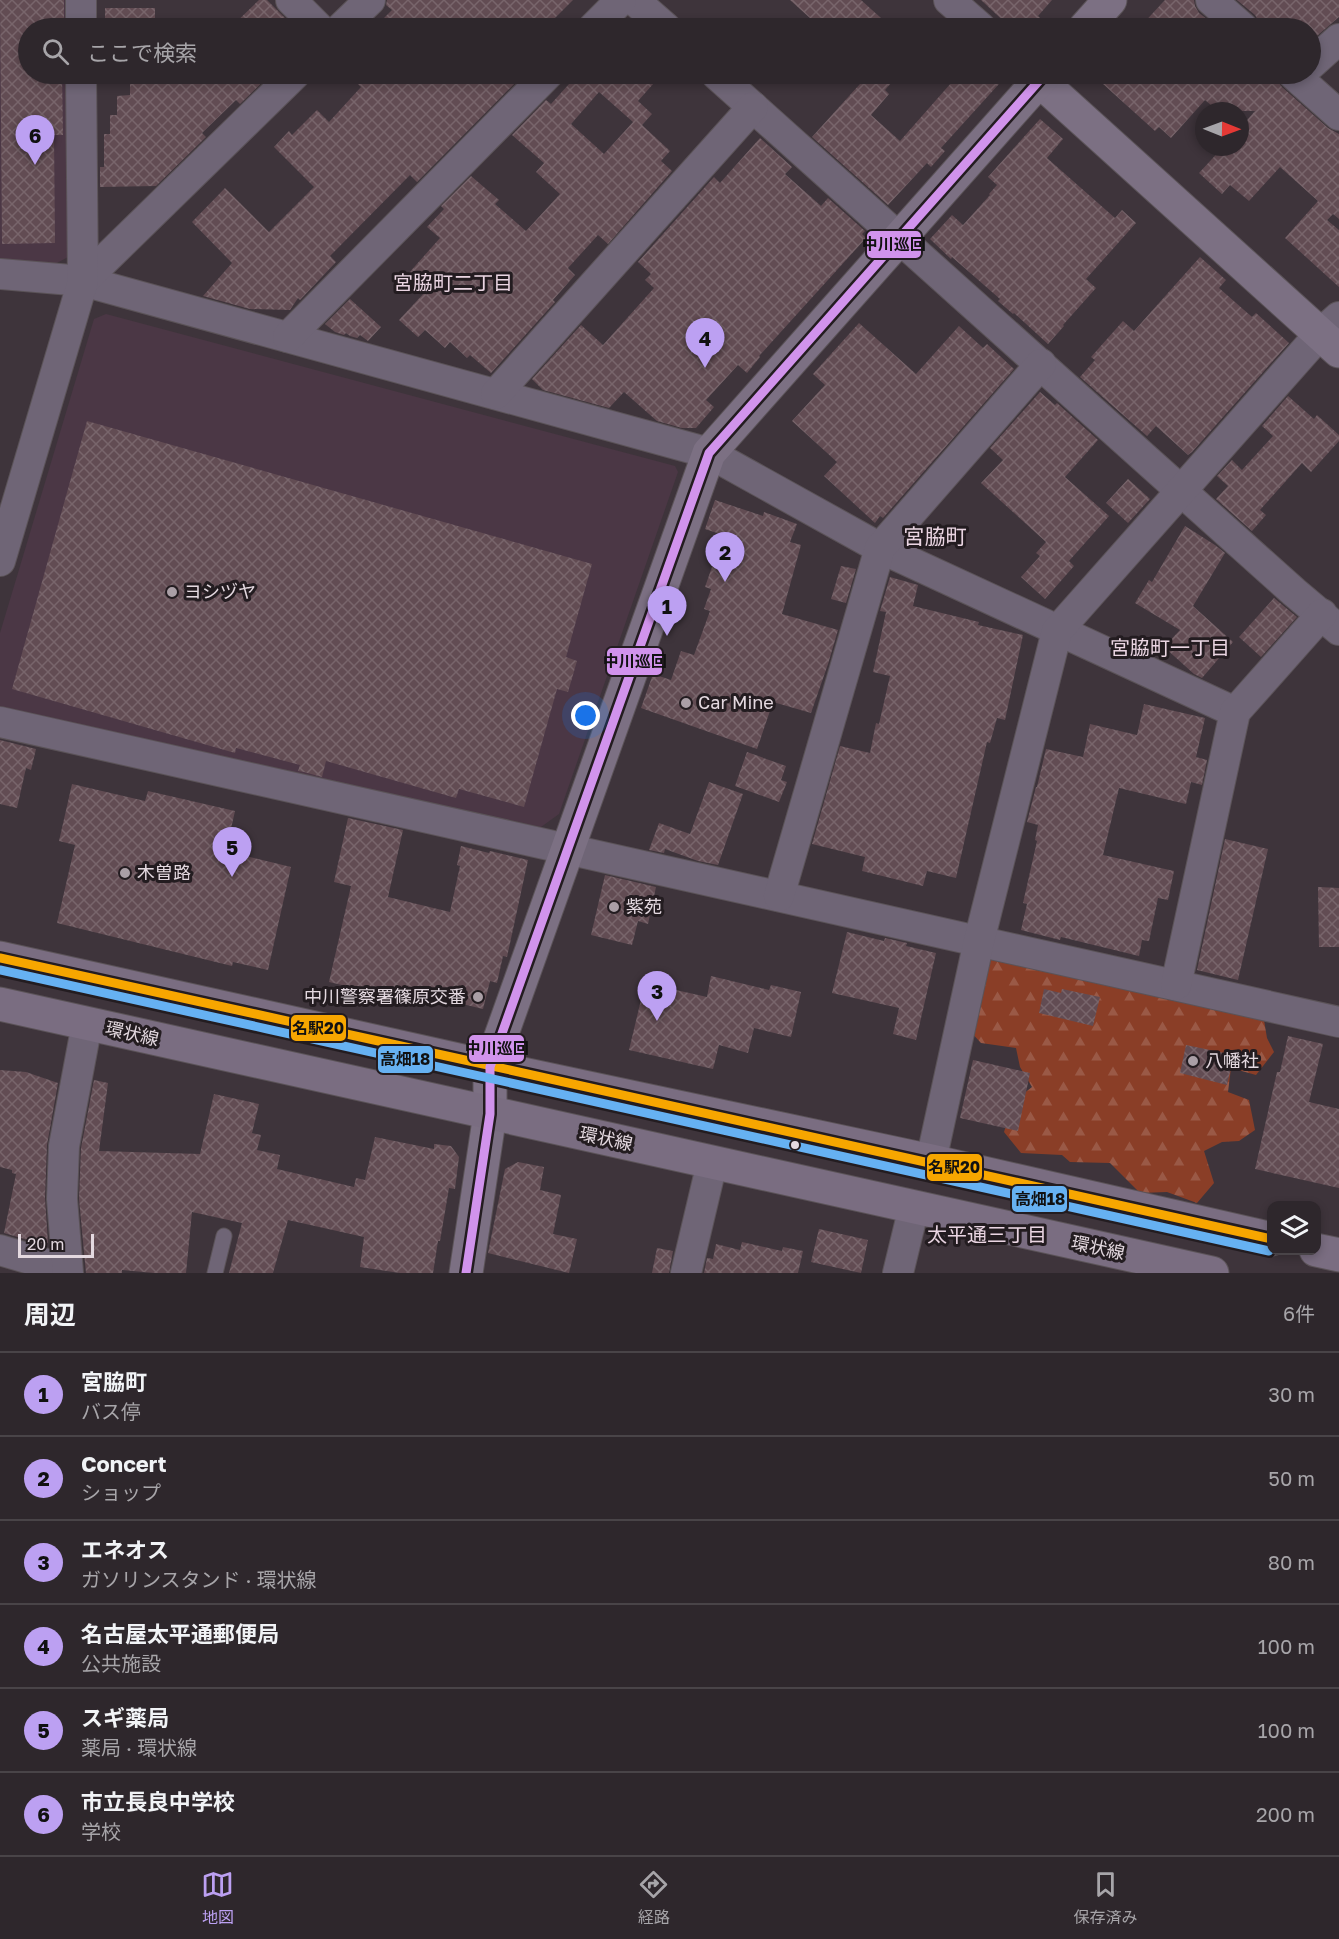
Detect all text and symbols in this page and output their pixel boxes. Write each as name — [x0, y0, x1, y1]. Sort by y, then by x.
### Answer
search box — [18, 18, 1321, 84]
icon: search — [39, 35, 72, 68]
text: ここで検索 — [87, 39, 197, 66]
north arrow — [1195, 102, 1249, 156]
pin: 6 — [15, 116, 54, 165]
line badge: 中川巡回 — [866, 230, 922, 259]
text: 中川巡回 — [862, 234, 926, 254]
district label: 宮脇町二丁目 — [393, 270, 513, 294]
pin: 4 — [686, 318, 724, 368]
district label: 宮脇町 — [904, 523, 967, 549]
pin: 2 — [706, 532, 744, 582]
place label: ヨシヅヤ — [184, 580, 256, 602]
marker: ヨシヅヤ — [165, 585, 179, 599]
pin: 1 — [648, 586, 686, 636]
district label: 宮脇町一丁目 — [1110, 635, 1230, 659]
line badge: 中川巡回 — [606, 647, 663, 676]
text: 中川巡回 — [603, 651, 667, 671]
place label: Car Mine — [698, 691, 774, 713]
marker: Car Mine — [679, 696, 693, 710]
your location — [571, 701, 600, 730]
pin: 5 — [212, 828, 252, 877]
place label: 木曽路 — [137, 861, 191, 883]
marker: 木曽路 — [118, 866, 132, 880]
place label: 紫苑 — [626, 895, 662, 917]
marker: 紫苑 — [607, 900, 621, 914]
pin: 3 — [638, 972, 676, 1021]
place label: 中川警察署篠原交番 — [304, 985, 466, 1007]
marker: 中川警察署篠原交番 — [471, 990, 485, 1004]
line badge: 名駅20 — [290, 1014, 347, 1042]
street label: 環状線 — [103, 1016, 161, 1050]
text: 名駅20 — [292, 1018, 344, 1038]
line badge: 中川巡回 — [468, 1034, 525, 1063]
text: 中川巡回 — [465, 1038, 529, 1058]
line badge: 高畑18 — [377, 1045, 434, 1074]
text: 高畑18 — [380, 1049, 430, 1069]
place label: 八幡社 — [1205, 1049, 1259, 1071]
marker: 八幡社 — [1186, 1054, 1200, 1068]
street label: 環状線 — [578, 1122, 635, 1154]
unlabelled marker — [789, 1139, 801, 1151]
line badge: 名駅20 — [926, 1153, 983, 1182]
text: 名駅20 — [928, 1157, 980, 1177]
line badge: 高畑18 — [1011, 1185, 1068, 1213]
text: 高畑18 — [1015, 1189, 1065, 1209]
map controls — [1267, 1201, 1321, 1255]
button: layers — [1267, 1201, 1321, 1255]
district label: 太平通三丁目 — [927, 1222, 1047, 1246]
scale bar — [18, 1231, 94, 1258]
street label: 環状線 — [1070, 1231, 1127, 1263]
text: 20 m — [27, 1234, 64, 1254]
text: 周辺 — [24, 1299, 76, 1330]
text: 6件 — [1283, 1301, 1315, 1325]
text: 宮脇町 — [81, 1368, 147, 1395]
text: 1 — [38, 1382, 49, 1406]
text: 30 m — [1268, 1382, 1315, 1406]
text: バス停 — [81, 1399, 141, 1423]
text: Concert — [81, 1450, 167, 1477]
text: 2 — [37, 1466, 50, 1490]
text: 50 m — [1268, 1466, 1315, 1490]
text: ショップ — [81, 1480, 161, 1504]
text: エネオス — [81, 1536, 169, 1563]
text: 3 — [37, 1550, 50, 1574]
text: 80 m — [1268, 1550, 1315, 1574]
text: ガソリンスタンド · 環状線 — [81, 1567, 317, 1591]
text: 名古屋太平通郵便局 — [81, 1620, 279, 1647]
text: 4 — [37, 1634, 50, 1658]
text: 100 m — [1258, 1634, 1315, 1658]
text: 公共施設 — [81, 1651, 161, 1675]
text: スギ薬局 — [81, 1704, 169, 1731]
text: 5 — [37, 1718, 50, 1742]
text: 100 m — [1258, 1718, 1315, 1742]
text: 薬局 · 環状線 — [81, 1735, 197, 1759]
text: 市立長良中学校 — [81, 1788, 235, 1815]
text: 6 — [37, 1802, 50, 1826]
text: 200 m — [1256, 1802, 1315, 1826]
text: 学校 — [81, 1819, 121, 1843]
tab: 地図 — [201, 1868, 234, 1928]
tab: 経路 — [637, 1868, 670, 1928]
tab: 保存済み — [1073, 1868, 1137, 1928]

